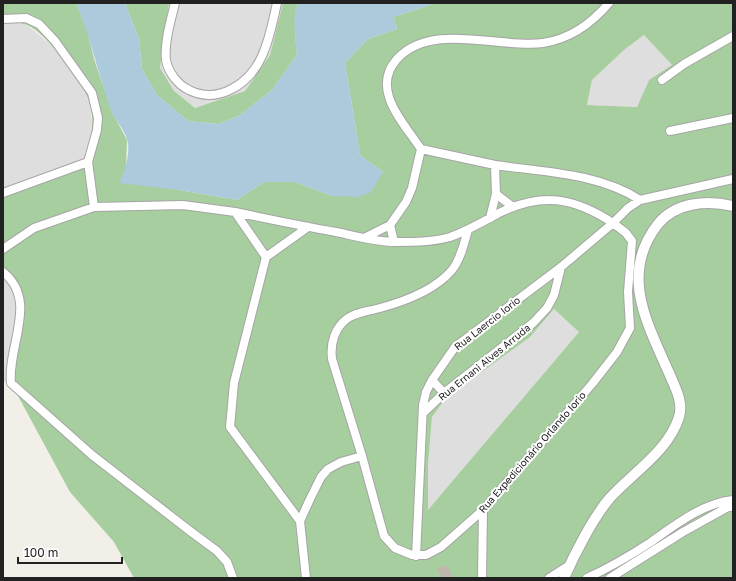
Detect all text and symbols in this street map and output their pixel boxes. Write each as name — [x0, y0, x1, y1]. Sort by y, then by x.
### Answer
street label: Rua Laercio Iorio — [452, 294, 522, 352]
street label: Rua Ernani Alves Arruda — [436, 321, 532, 403]
street label: Rua Expedicionário Orlando Iorio — [476, 389, 588, 515]
scale bar — [18, 539, 122, 565]
text: 100 m — [24, 545, 58, 560]

